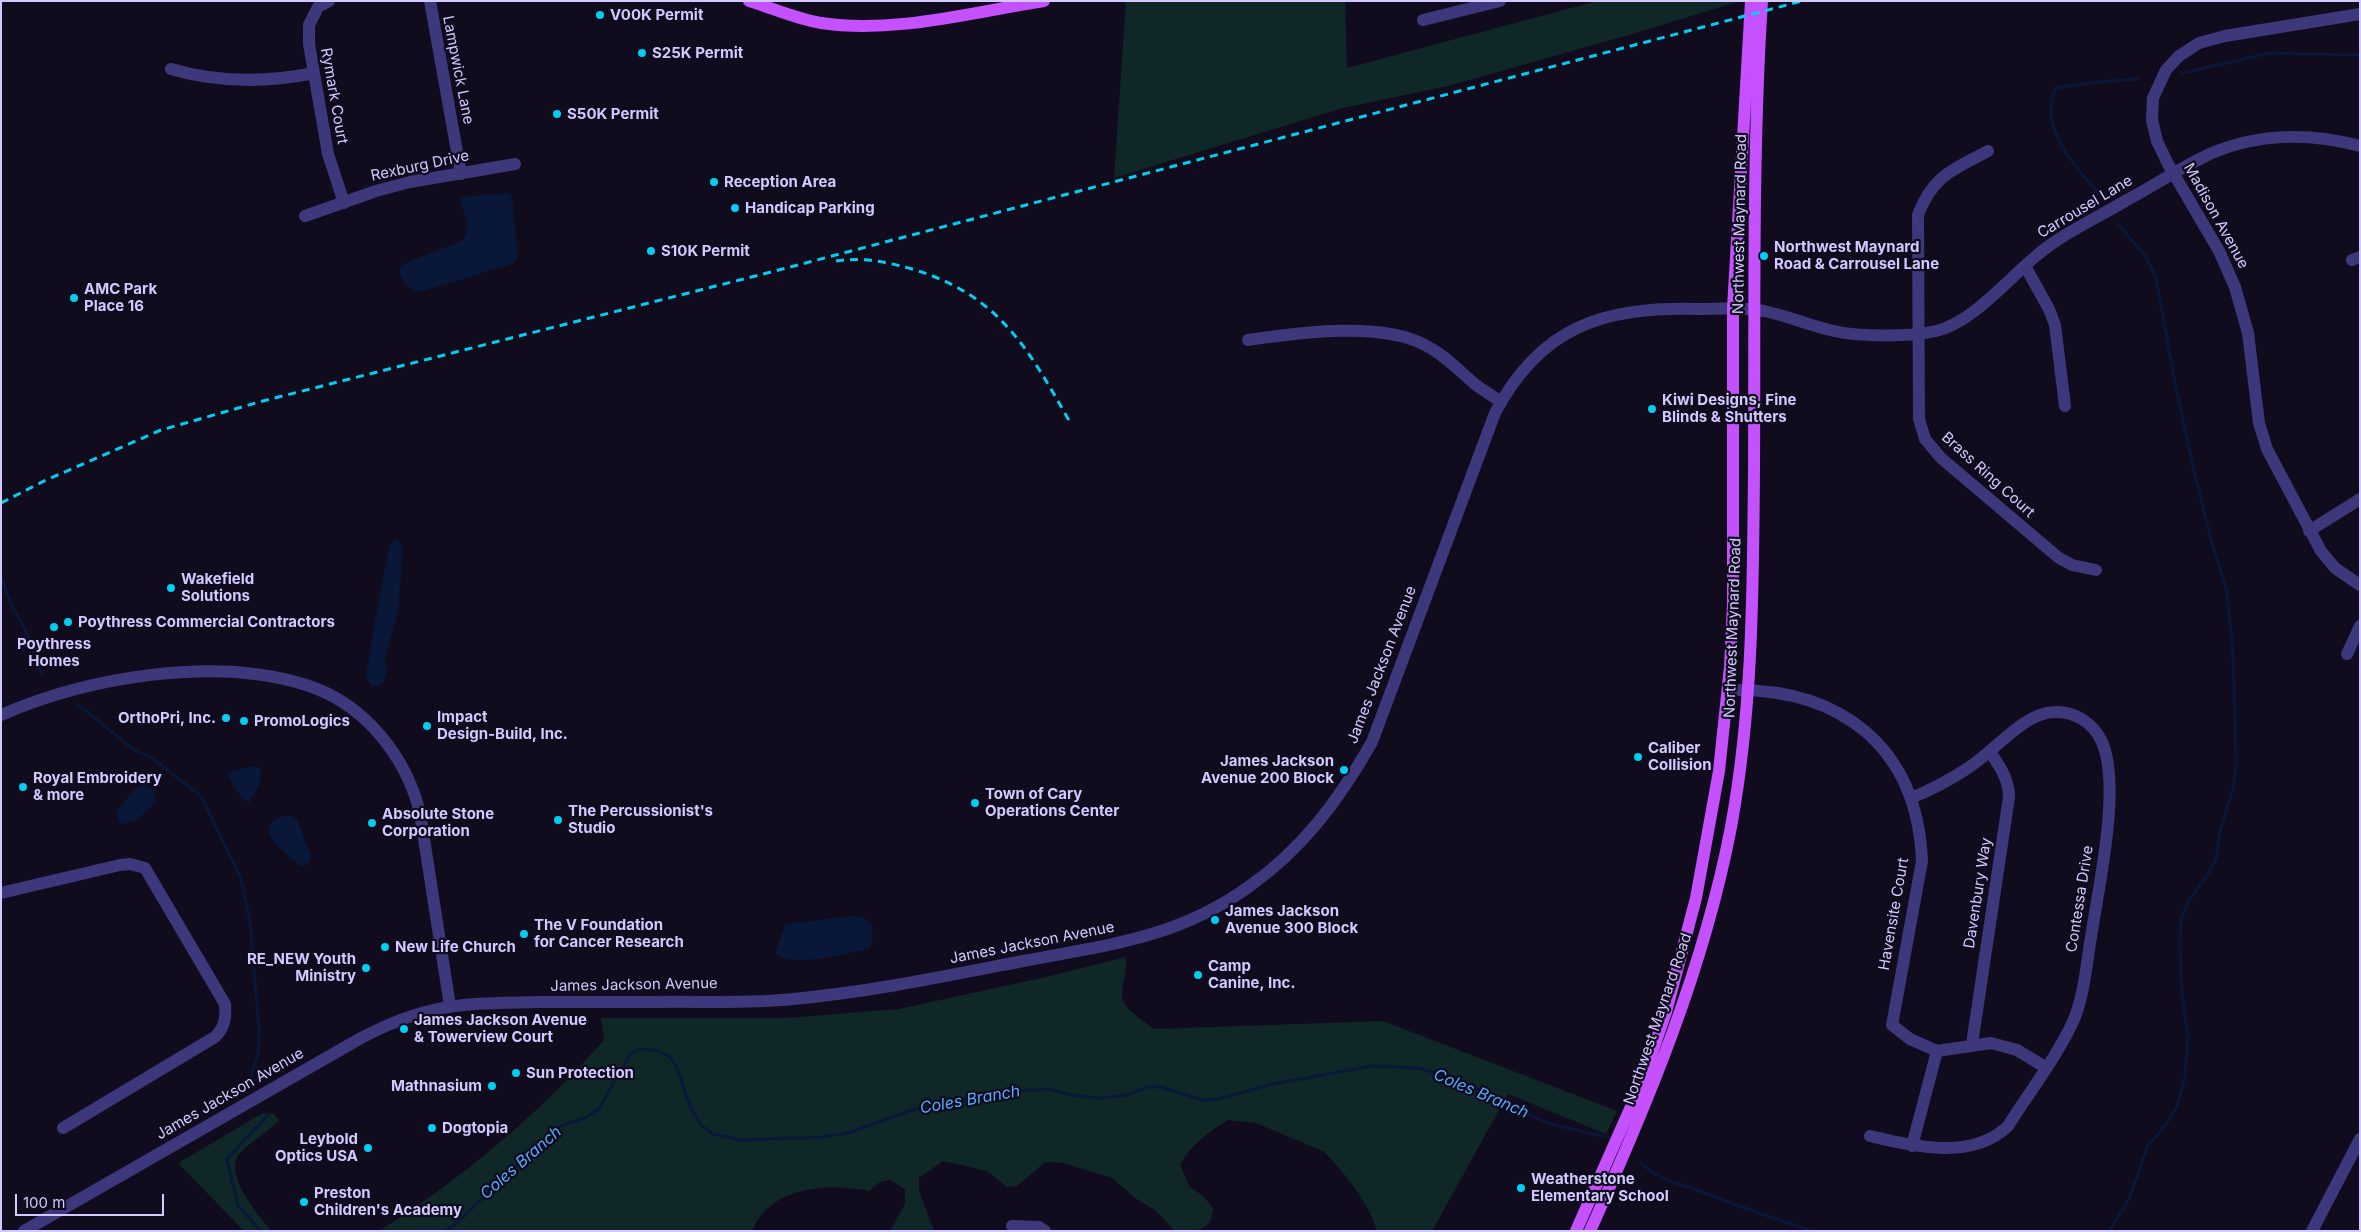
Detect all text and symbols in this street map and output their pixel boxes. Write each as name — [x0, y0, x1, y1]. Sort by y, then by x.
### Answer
place label: V00K Permit — [610, 6, 703, 24]
marker: V00K Permit — [594, 9, 606, 21]
street label: Lampwick Lane — [439, 14, 477, 126]
place label: S25K Permit — [652, 44, 743, 62]
street label: Rymark Court — [317, 46, 351, 146]
marker: S25K Permit — [636, 47, 648, 59]
place label: S50K Permit — [567, 105, 659, 123]
marker: S50K Permit — [551, 108, 563, 120]
street label: Northwest Maynard Road — [1729, 134, 1751, 314]
street label: Rexburg Drive — [369, 147, 471, 185]
street label: Madison Avenue — [2180, 160, 2252, 272]
street label: Carrousel Lane — [2034, 172, 2136, 242]
place label: Reception Area — [724, 173, 836, 191]
marker: Reception Area — [708, 176, 720, 188]
place label: Handicap Parking — [745, 199, 875, 217]
marker: Handicap Parking — [729, 202, 741, 214]
place label: Northwest Maynard Road & Carrousel Lane — [1774, 238, 1939, 273]
place label: S10K Permit — [661, 242, 750, 260]
marker: S10K Permit — [645, 245, 657, 257]
marker: Northwest Maynard Road & Carrousel Lane — [1758, 250, 1770, 262]
place label: AMC Park Place 16 — [84, 280, 157, 315]
marker: AMC Park Place 16 — [68, 292, 80, 304]
place label: Kiwi Designs, Fine Blinds & Shutters — [1662, 391, 1796, 426]
marker: Kiwi Designs, Fine Blinds & Shutters — [1646, 403, 1658, 415]
street label: Brass Ring Court — [1938, 428, 2038, 522]
street label: Northwest Maynard Road — [1721, 538, 1745, 718]
place label: Wakefield Solutions — [181, 570, 254, 605]
marker: Wakefield Solutions — [165, 582, 177, 594]
street label: James Jackson Avenue — [1344, 584, 1420, 746]
place label: Poythress Commercial Contractors — [78, 613, 335, 631]
marker: Poythress Commercial Contractors — [62, 616, 74, 628]
marker: Poythress Homes — [48, 621, 60, 633]
place label: Poythress Homes — [17, 635, 91, 670]
place label: Impact Design-Build, Inc. — [437, 708, 568, 743]
place label: OrthoPri, Inc. — [118, 709, 216, 727]
marker: OrthoPri, Inc. — [220, 712, 232, 724]
place label: PromoLogics — [254, 712, 350, 730]
marker: PromoLogics — [238, 715, 250, 727]
marker: Impact Design-Build, Inc. — [421, 720, 433, 732]
place label: Caliber Collision — [1648, 739, 1711, 774]
marker: Caliber Collision — [1632, 751, 1644, 763]
place label: James Jackson Avenue 200 Block — [1201, 752, 1334, 787]
marker: James Jackson Avenue 200 Block — [1338, 764, 1350, 776]
place label: Royal Embroidery & more — [33, 769, 162, 804]
marker: Royal Embroidery & more — [17, 781, 29, 793]
place label: Town of Cary Operations Center — [985, 785, 1119, 820]
marker: Town of Cary Operations Center — [969, 797, 981, 809]
place label: The Percussionist's Studio — [568, 802, 713, 837]
place label: Absolute Stone Corporation — [382, 805, 494, 840]
marker: The Percussionist's Studio — [552, 814, 564, 826]
marker: Absolute Stone Corporation — [366, 817, 378, 829]
street label: Davenbury Way — [1960, 836, 1996, 950]
street label: Contessa Drive — [2063, 844, 2097, 954]
street label: Havensite Court — [1875, 856, 1913, 972]
place label: James Jackson Avenue 300 Block — [1225, 902, 1358, 937]
marker: James Jackson Avenue 300 Block — [1209, 914, 1221, 926]
place label: The V Foundation for Cancer Research — [534, 916, 684, 951]
street label: James Jackson Avenue — [948, 918, 1116, 968]
marker: The V Foundation for Cancer Research — [518, 928, 530, 940]
street label: Northwest Maynard Road — [1620, 931, 1696, 1107]
place label: New Life Church — [395, 938, 516, 956]
marker: New Life Church — [379, 941, 391, 953]
place label: RE_NEW Youth Ministry — [247, 950, 356, 985]
place label: Camp Canine, Inc. — [1208, 957, 1295, 992]
marker: RE_NEW Youth Ministry — [360, 962, 372, 974]
marker: Camp Canine, Inc. — [1192, 969, 1204, 981]
street label: James Jackson Avenue — [550, 975, 718, 995]
place label: James Jackson Avenue & Towerview Court — [414, 1011, 587, 1046]
marker: James Jackson Avenue & Towerview Court — [398, 1023, 410, 1035]
street label: James Jackson Avenue — [153, 1044, 307, 1144]
place label: Sun Protection — [526, 1064, 634, 1082]
water label: Coles Branch — [1431, 1065, 1531, 1123]
marker: Sun Protection — [510, 1067, 522, 1079]
place label: Mathnasium — [391, 1077, 482, 1095]
marker: Mathnasium — [486, 1080, 498, 1092]
water label: Coles Branch — [918, 1082, 1022, 1118]
place label: Dogtopia — [442, 1119, 508, 1137]
marker: Dogtopia — [426, 1122, 438, 1134]
water label: Coles Branch — [476, 1122, 566, 1204]
place label: Leybold Optics USA — [275, 1130, 358, 1165]
marker: Leybold Optics USA — [362, 1142, 374, 1154]
place label: Weatherstone Elementary School — [1531, 1170, 1669, 1205]
marker: Weatherstone Elementary School — [1515, 1182, 1527, 1194]
scale bar — [18, 1184, 166, 1216]
place label: Preston Children's Academy — [314, 1184, 462, 1219]
text: 100 m — [23, 1193, 65, 1212]
marker: Preston Children's Academy — [298, 1196, 310, 1208]

